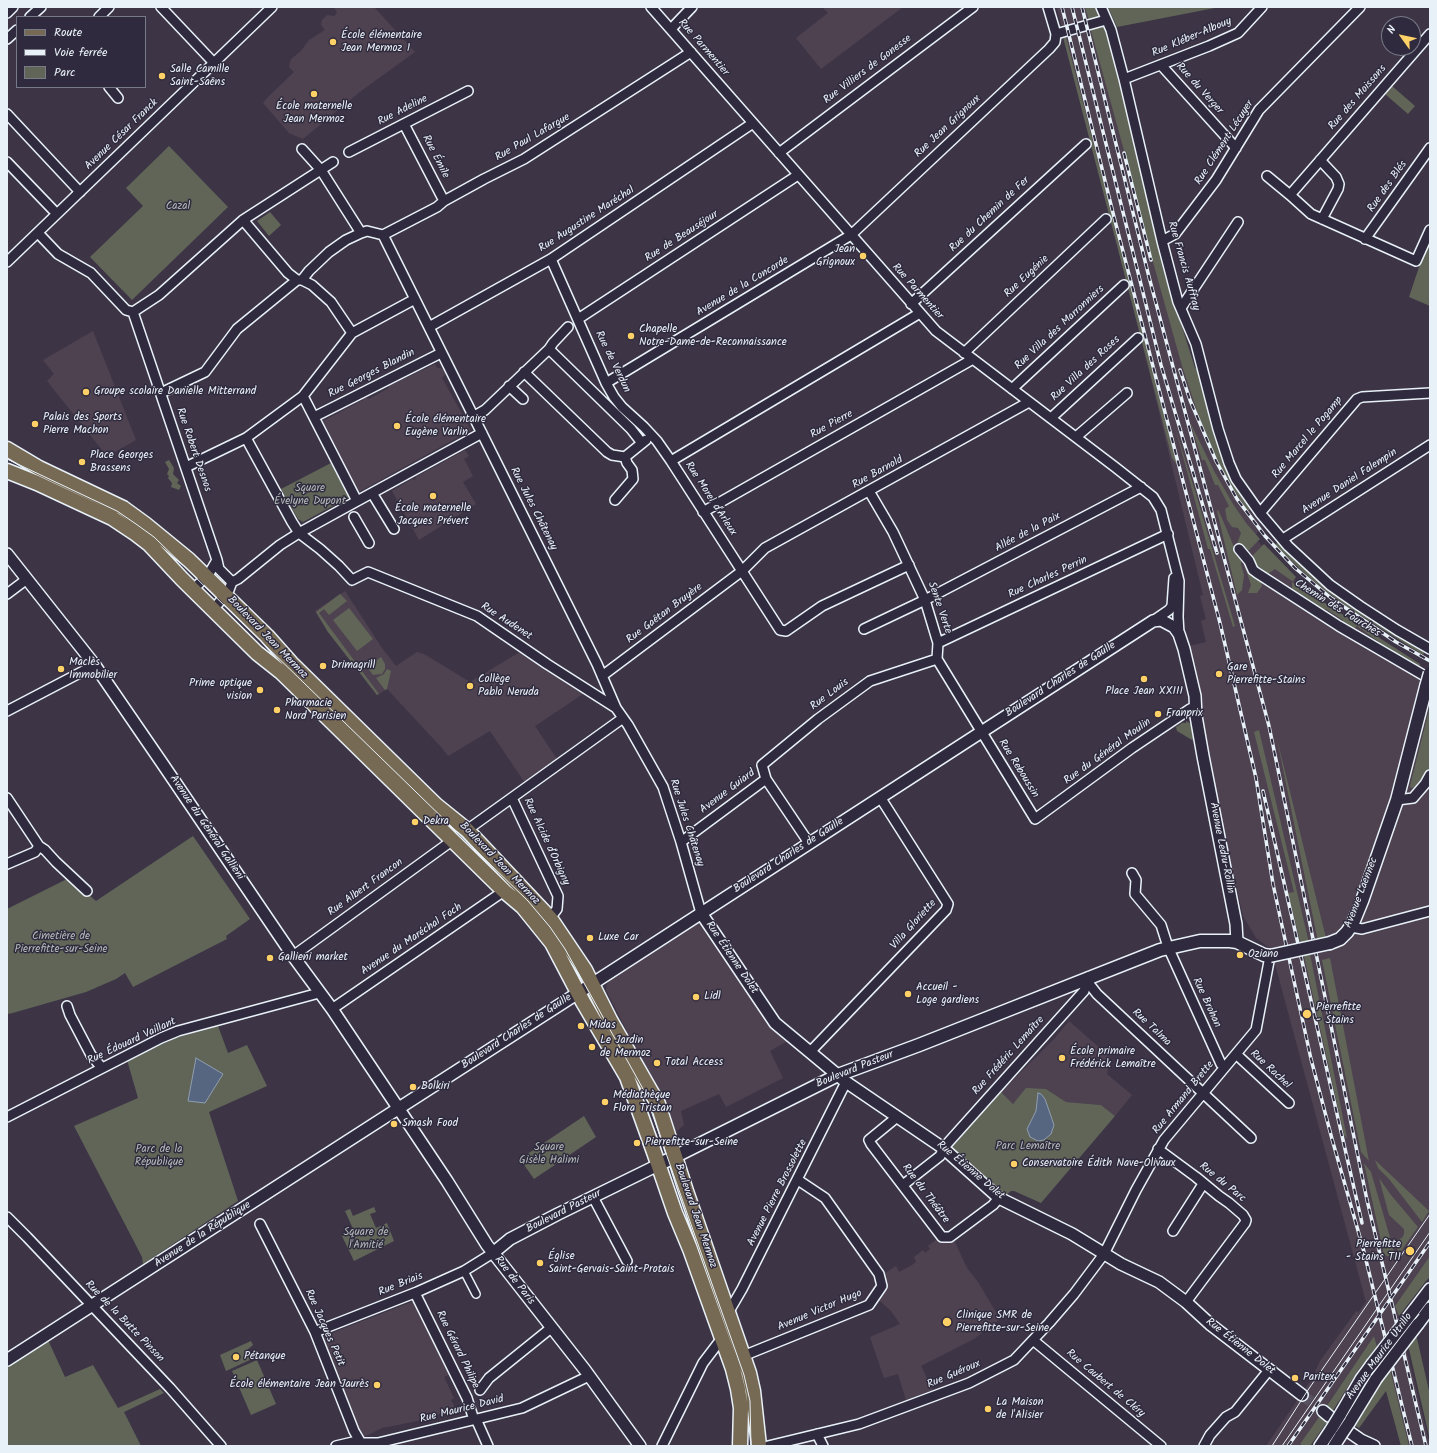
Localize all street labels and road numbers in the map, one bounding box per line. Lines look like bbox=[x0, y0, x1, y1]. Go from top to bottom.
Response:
street label: Rue Kléber-Albouy bbox=[1150, 15, 1234, 61]
street label: Rue Parmentier bbox=[675, 17, 731, 79]
street label: Rue Villiers de Gonesse bbox=[821, 33, 915, 107]
street label: Rue du Verger bbox=[1173, 61, 1225, 117]
street label: Rue des Moissons bbox=[1326, 63, 1390, 133]
street label: Rue Adeline bbox=[376, 93, 430, 129]
street label: Rue Jean Grignoux bbox=[912, 93, 984, 161]
street label: Avenue César Franck bbox=[83, 97, 161, 173]
street label: Rue Clément Lécuyer bbox=[1193, 98, 1257, 188]
street label: Rue Paul Lafargue bbox=[493, 111, 573, 165]
street label: Rue Émile bbox=[419, 133, 451, 181]
street label: Rue des Blés bbox=[1365, 159, 1411, 215]
street label: Rue du Chemin de Fer bbox=[947, 175, 1033, 255]
street label: Rue Augustine Maréchal bbox=[537, 184, 637, 256]
street label: Rue de Beauséjour bbox=[643, 208, 721, 266]
street label: Rue Francis Auffray bbox=[1164, 220, 1202, 312]
street label: Rue Eugénie bbox=[1002, 253, 1052, 301]
street label: Avenue de la Concorde bbox=[694, 254, 792, 320]
street label: Rue Parmentier bbox=[888, 261, 946, 323]
street label: Rue Villa des Marronniers bbox=[1012, 283, 1108, 373]
street label: Rue de Verdun bbox=[591, 329, 633, 395]
street label: Rue Villa des Roses bbox=[1049, 334, 1123, 404]
street label: Rue Georges Blandin bbox=[327, 346, 417, 402]
street label: Rue Marcel le Pogamp bbox=[1270, 394, 1346, 482]
street label: Rue Robert Desnos bbox=[172, 406, 214, 494]
street label: Rue Pierre bbox=[808, 408, 856, 442]
street label: Avenue Daniel Falempin bbox=[1300, 446, 1400, 518]
street label: Rue Barnold bbox=[850, 454, 906, 492]
street label: Rue Morel d'Arleux bbox=[681, 460, 739, 538]
street label: Rue Jules Châtenay bbox=[506, 465, 560, 553]
street label: Allée de la Paix bbox=[993, 510, 1063, 556]
street label: Rue Charles Perrin bbox=[1006, 554, 1090, 602]
street label: Chemin des Fourches bbox=[1292, 577, 1382, 641]
street label: Sente Verte bbox=[924, 580, 954, 636]
street label: Rue Gaëtan Bruyère bbox=[624, 581, 706, 647]
street label: Boulevard Jean Mermoz bbox=[224, 594, 310, 682]
street label: Rue Audenet bbox=[478, 601, 534, 643]
street label: Boulevard Charles de Gaulle bbox=[1003, 639, 1119, 721]
street label: Rue Louis bbox=[808, 676, 852, 714]
street label: Rue du Général Moulin bbox=[1062, 716, 1154, 788]
street label: Rue Reboussin bbox=[995, 737, 1041, 801]
street label: Avenue Guiard bbox=[698, 767, 758, 817]
street label: Avenue du Général Gallieni bbox=[166, 773, 246, 883]
street label: Rue Jules Châtenay bbox=[666, 778, 706, 868]
street label: Rue Alcide d'Orbigny bbox=[520, 796, 572, 888]
street label: Avenue Ledru-Rollin bbox=[1206, 801, 1236, 895]
street label: Boulevard Charles de Gaulle bbox=[731, 815, 847, 897]
street label: Boulevard Jean Mermoz bbox=[456, 820, 542, 908]
street label: Rue Albert Francon bbox=[326, 856, 406, 920]
street label: Avenue Laennec bbox=[1342, 856, 1382, 930]
street label: Villa Gloriette bbox=[888, 897, 940, 953]
street label: Avenue du Maréchal Foch bbox=[359, 901, 465, 979]
street label: Rue Étienne Dolet bbox=[702, 919, 760, 997]
street label: Rue Brohan bbox=[1189, 976, 1223, 1030]
street label: Boulevard Charles de Gaulle bbox=[459, 991, 575, 1073]
street label: Rue Talma bbox=[1129, 1007, 1173, 1049]
street label: Rue Frédéric Lemaître bbox=[970, 1014, 1048, 1098]
street label: Rue Édouard Vaillant bbox=[86, 1016, 178, 1068]
street label: Boulevard Pasteur bbox=[814, 1048, 896, 1092]
street label: Rue Rachel bbox=[1247, 1048, 1293, 1092]
street label: Rue Armand Brette bbox=[1151, 1059, 1217, 1137]
street label: Avenue Pierre Brossolette bbox=[745, 1137, 811, 1249]
street label: Rue Étienne Dolet bbox=[933, 1139, 1007, 1203]
street label: Rue du Parc bbox=[1196, 1160, 1248, 1206]
street label: Boulevard Jean Mermoz bbox=[671, 1162, 719, 1270]
street label: Rue du Théâtre bbox=[898, 1162, 952, 1226]
street label: Boulevard Pasteur bbox=[524, 1187, 604, 1237]
street label: Avenue de la République bbox=[152, 1199, 254, 1271]
street label: Rue de Paris bbox=[491, 1254, 537, 1308]
street label: Rue Briais bbox=[377, 1270, 425, 1300]
street label: Rue de la Butte Pinson bbox=[82, 1278, 166, 1366]
street label: Rue Jacques Petit bbox=[301, 1287, 347, 1369]
street label: Avenue Victor Hugo bbox=[776, 1287, 864, 1335]
street label: Rue Gérard Philipe bbox=[432, 1309, 482, 1391]
street label: Avenue Maurice Utrillo bbox=[1344, 1311, 1416, 1403]
street label: Rue Étienne Dolet bbox=[1203, 1316, 1277, 1378]
street label: Rue Caubert de Cléry bbox=[1063, 1347, 1147, 1421]
street label: Rue Guéroux bbox=[925, 1358, 983, 1392]
street label: Rue Maurice David bbox=[419, 1393, 505, 1427]

